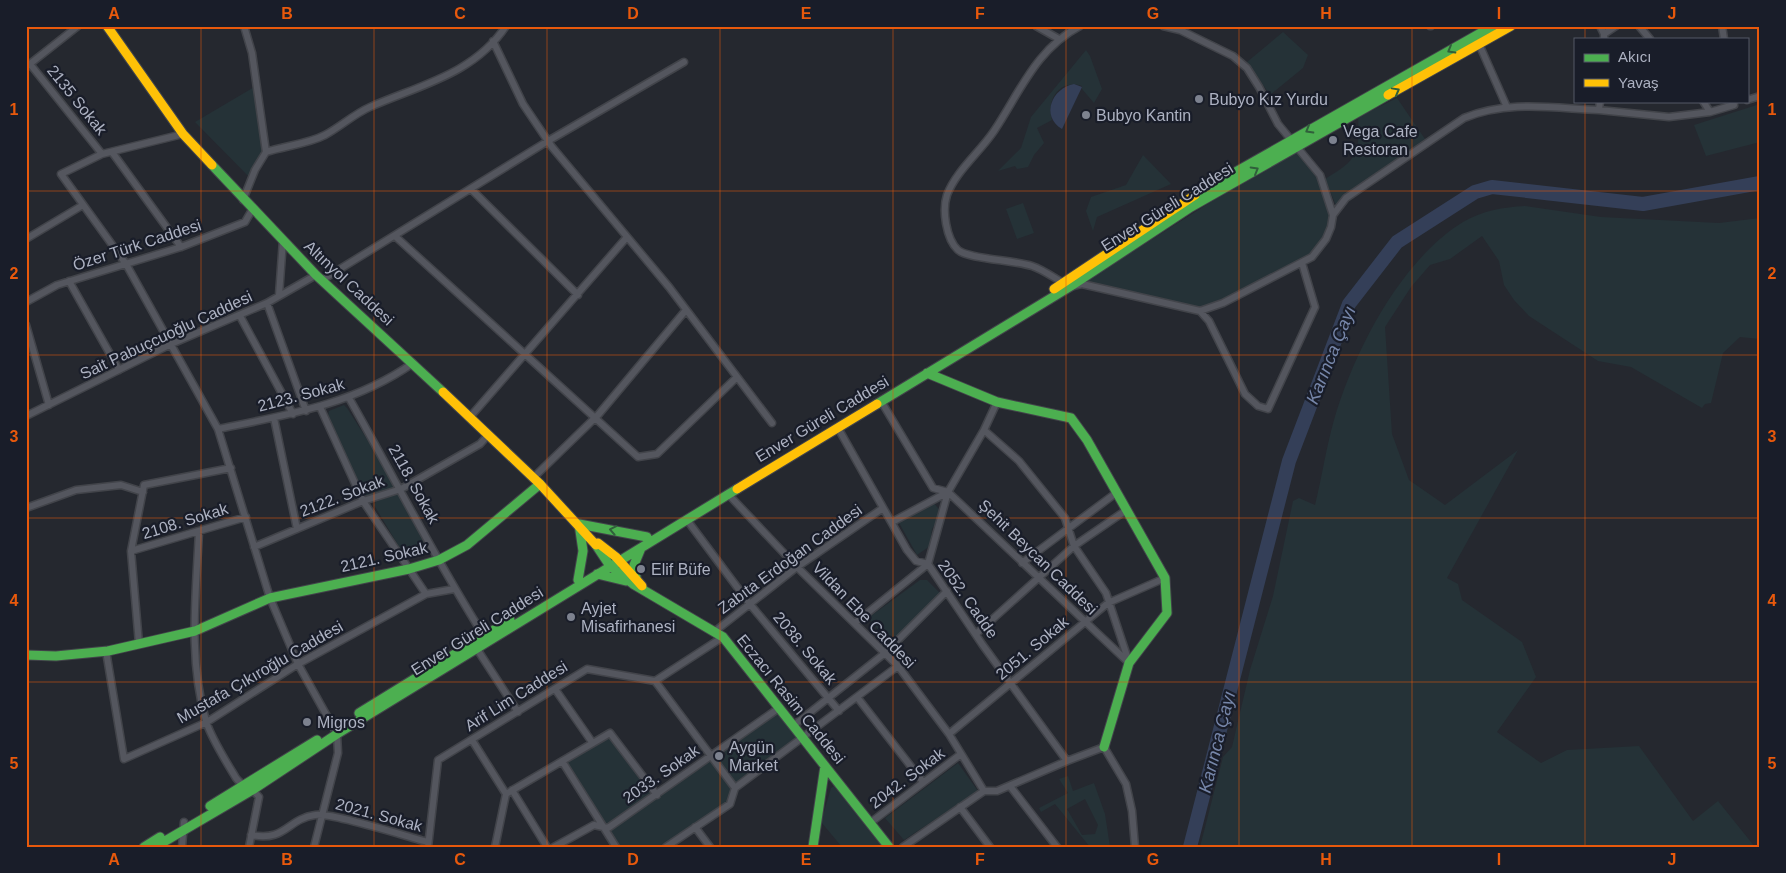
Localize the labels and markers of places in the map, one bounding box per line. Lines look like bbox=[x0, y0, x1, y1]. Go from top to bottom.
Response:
place label: Bubyo Kız Yurdu bbox=[1209, 91, 1328, 108]
marker: Bubyo Kız Yurdu bbox=[1193, 93, 1205, 105]
place label: Bubyo Kantin bbox=[1096, 107, 1191, 124]
marker: Bubyo Kantin bbox=[1080, 109, 1092, 121]
place label: Vega Cafe Restoran bbox=[1343, 123, 1418, 158]
marker: Vega Cafe Restoran bbox=[1327, 134, 1339, 146]
place label: Elif Büfe bbox=[651, 561, 711, 578]
marker: Elif Büfe bbox=[635, 563, 647, 575]
place label: Ayjet Misafirhanesi bbox=[581, 600, 675, 635]
marker: Ayjet Misafirhanesi bbox=[565, 611, 577, 623]
place label: Migros bbox=[317, 714, 365, 731]
marker: Migros bbox=[301, 716, 313, 728]
place label: Aygün Market bbox=[729, 739, 778, 774]
marker: Aygün Market bbox=[713, 750, 725, 762]

